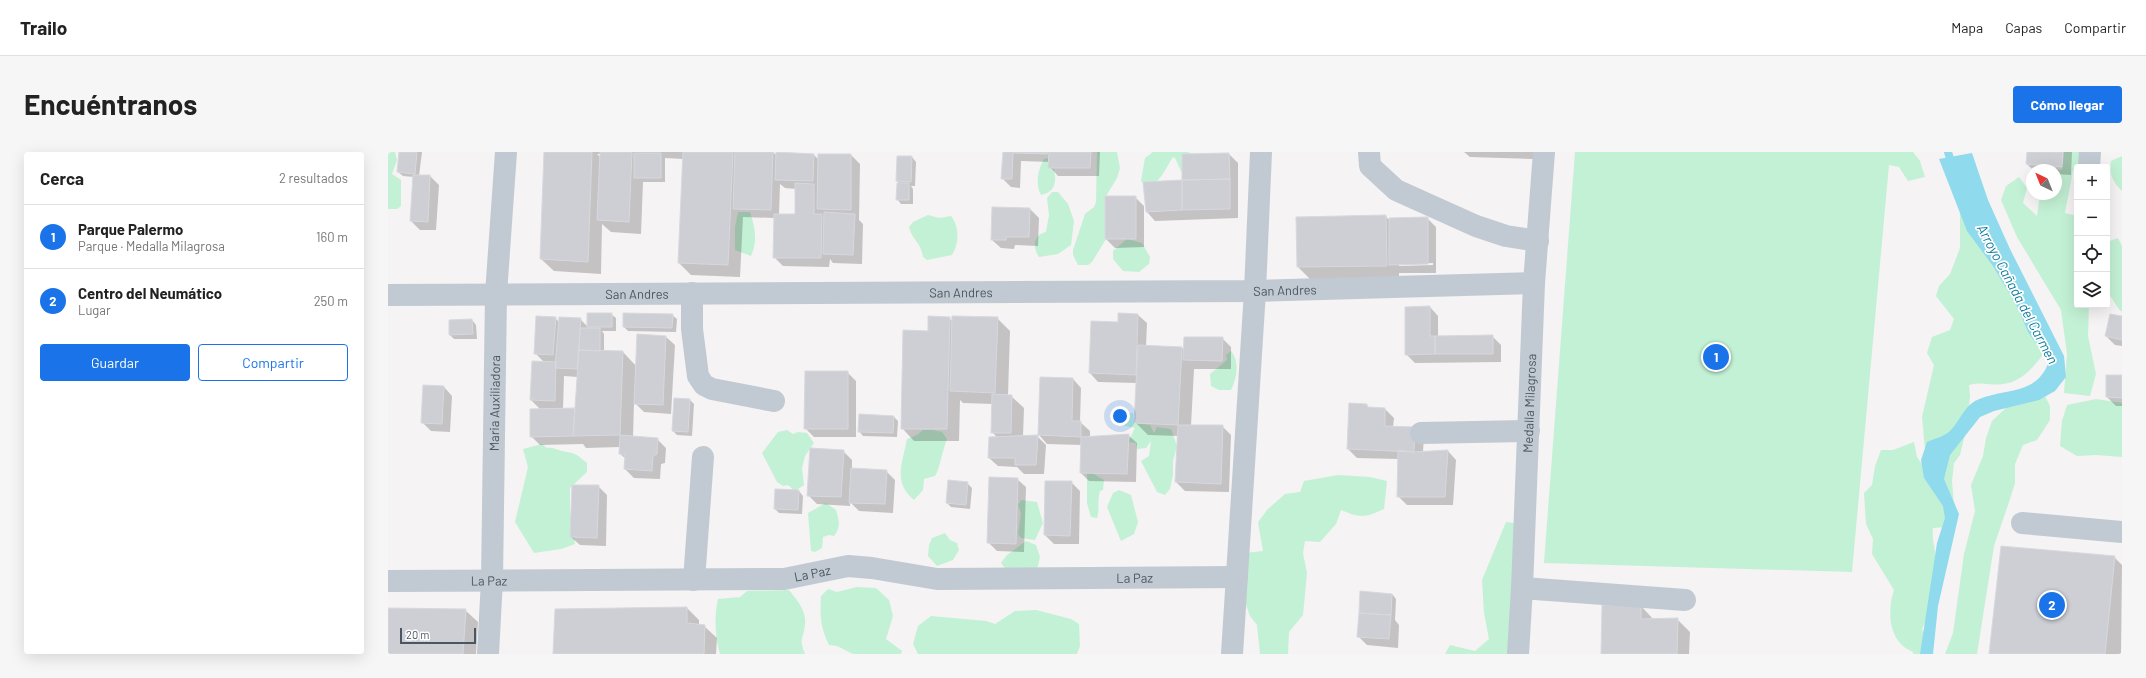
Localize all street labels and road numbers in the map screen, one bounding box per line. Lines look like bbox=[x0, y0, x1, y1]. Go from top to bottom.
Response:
street label: San Andres bbox=[1253, 281, 1317, 299]
street label: San Andres bbox=[929, 284, 993, 301]
street label: San Andres bbox=[605, 286, 669, 302]
street label: Medalla Milagrosa bbox=[1519, 353, 1539, 453]
street label: Maria Auxiliadora bbox=[486, 355, 503, 451]
street label: La Paz bbox=[793, 562, 832, 585]
street label: La Paz bbox=[1116, 570, 1153, 586]
street label: La Paz bbox=[471, 572, 508, 589]

